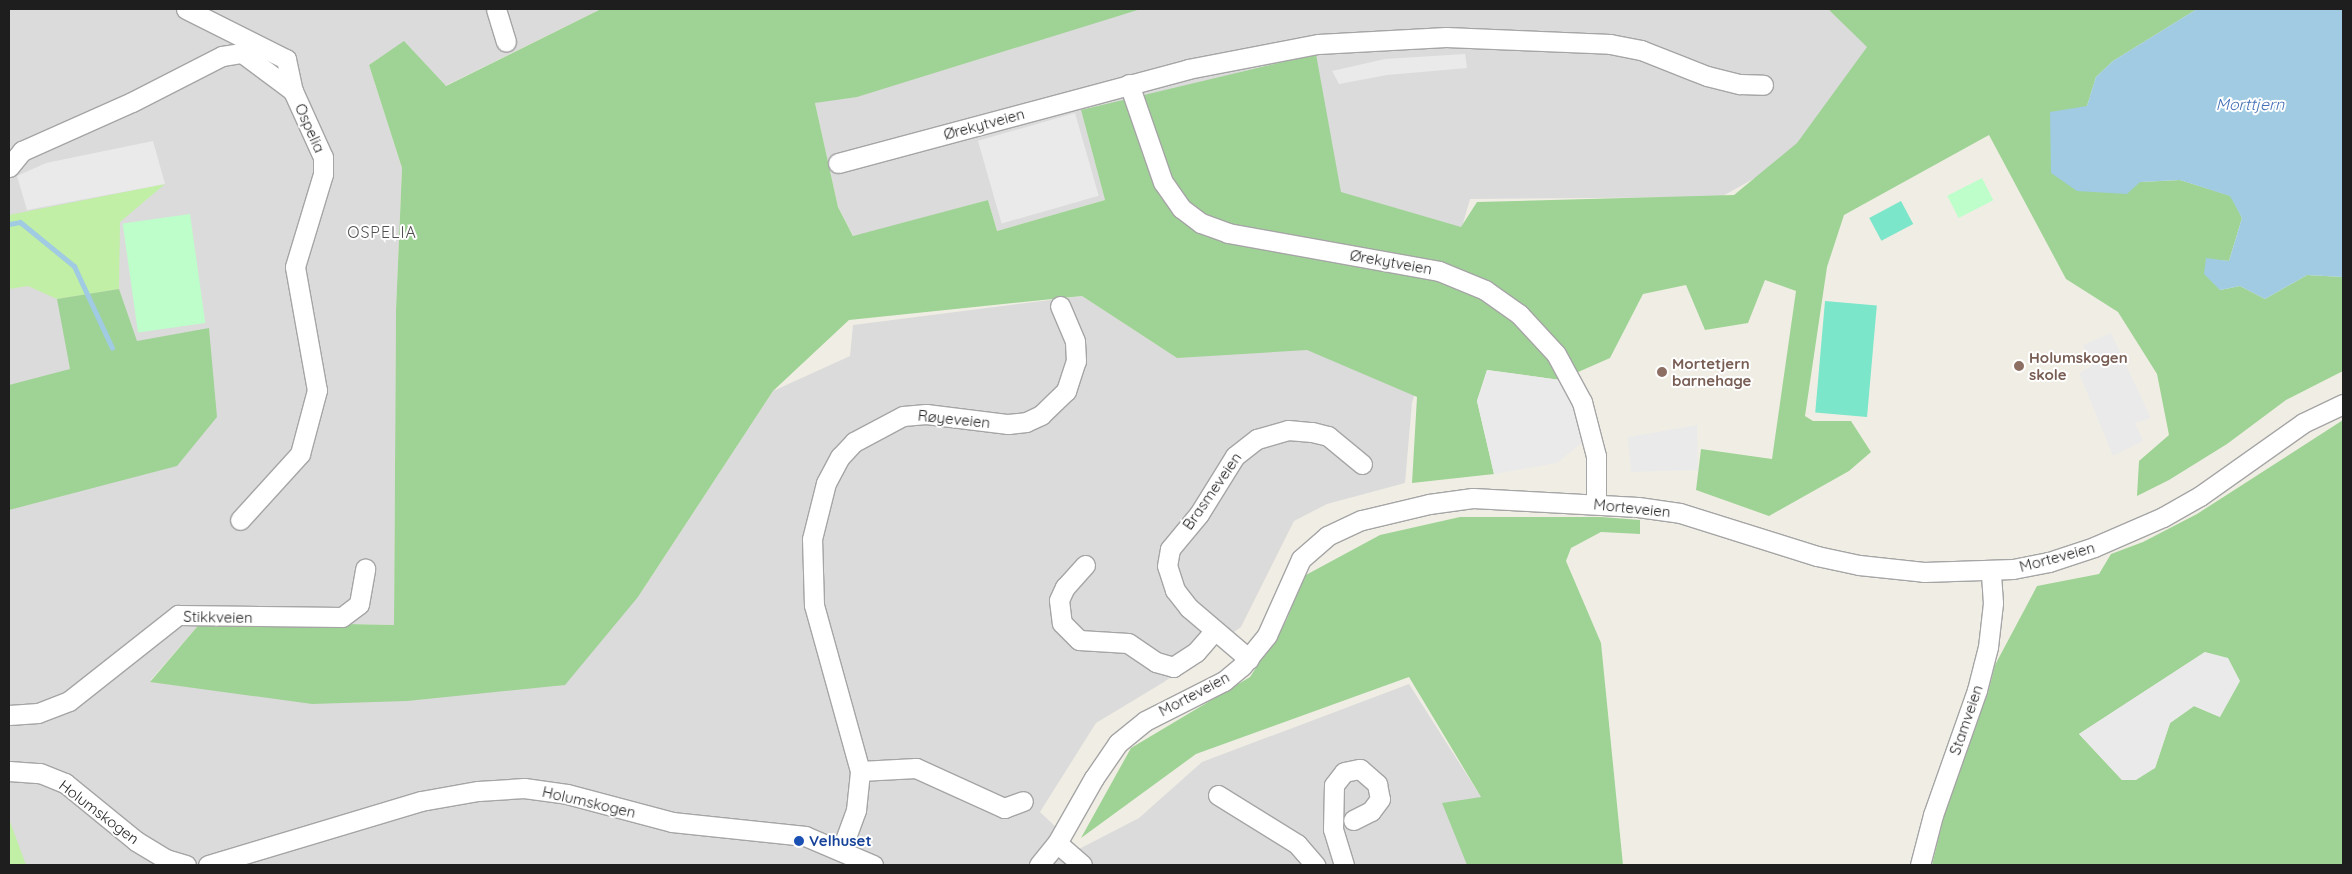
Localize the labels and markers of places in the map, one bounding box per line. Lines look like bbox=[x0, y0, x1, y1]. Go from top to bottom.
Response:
place label: Holumskogen skole bbox=[2029, 348, 2128, 383]
place label: Mortetjern barnehage bbox=[1672, 354, 1751, 389]
marker: Holumskogen skole bbox=[2013, 360, 2025, 372]
marker: Mortetjern barnehage bbox=[1656, 366, 1668, 378]
place label: Velhuset bbox=[809, 832, 872, 850]
marker: Velhuset bbox=[793, 835, 805, 847]

